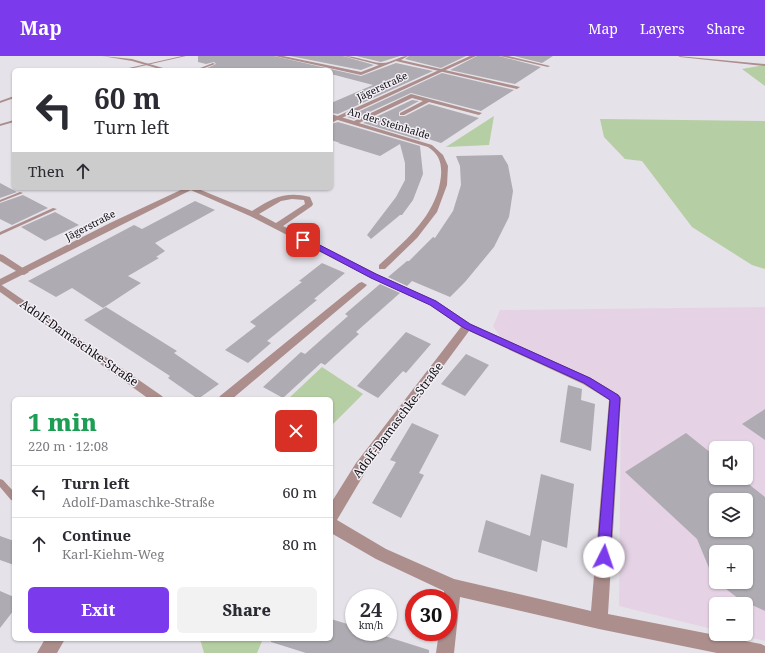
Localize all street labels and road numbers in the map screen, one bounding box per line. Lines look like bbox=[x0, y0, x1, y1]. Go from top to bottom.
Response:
street label: Jägerstraße bbox=[353, 68, 410, 104]
street label: An der Steinhalde bbox=[346, 104, 432, 142]
street label: Jägerstraße bbox=[62, 206, 118, 244]
street label: Adolf-Damaschke-Straße bbox=[17, 295, 142, 390]
street label: Adolf-Damaschke-Straße bbox=[348, 358, 447, 481]

